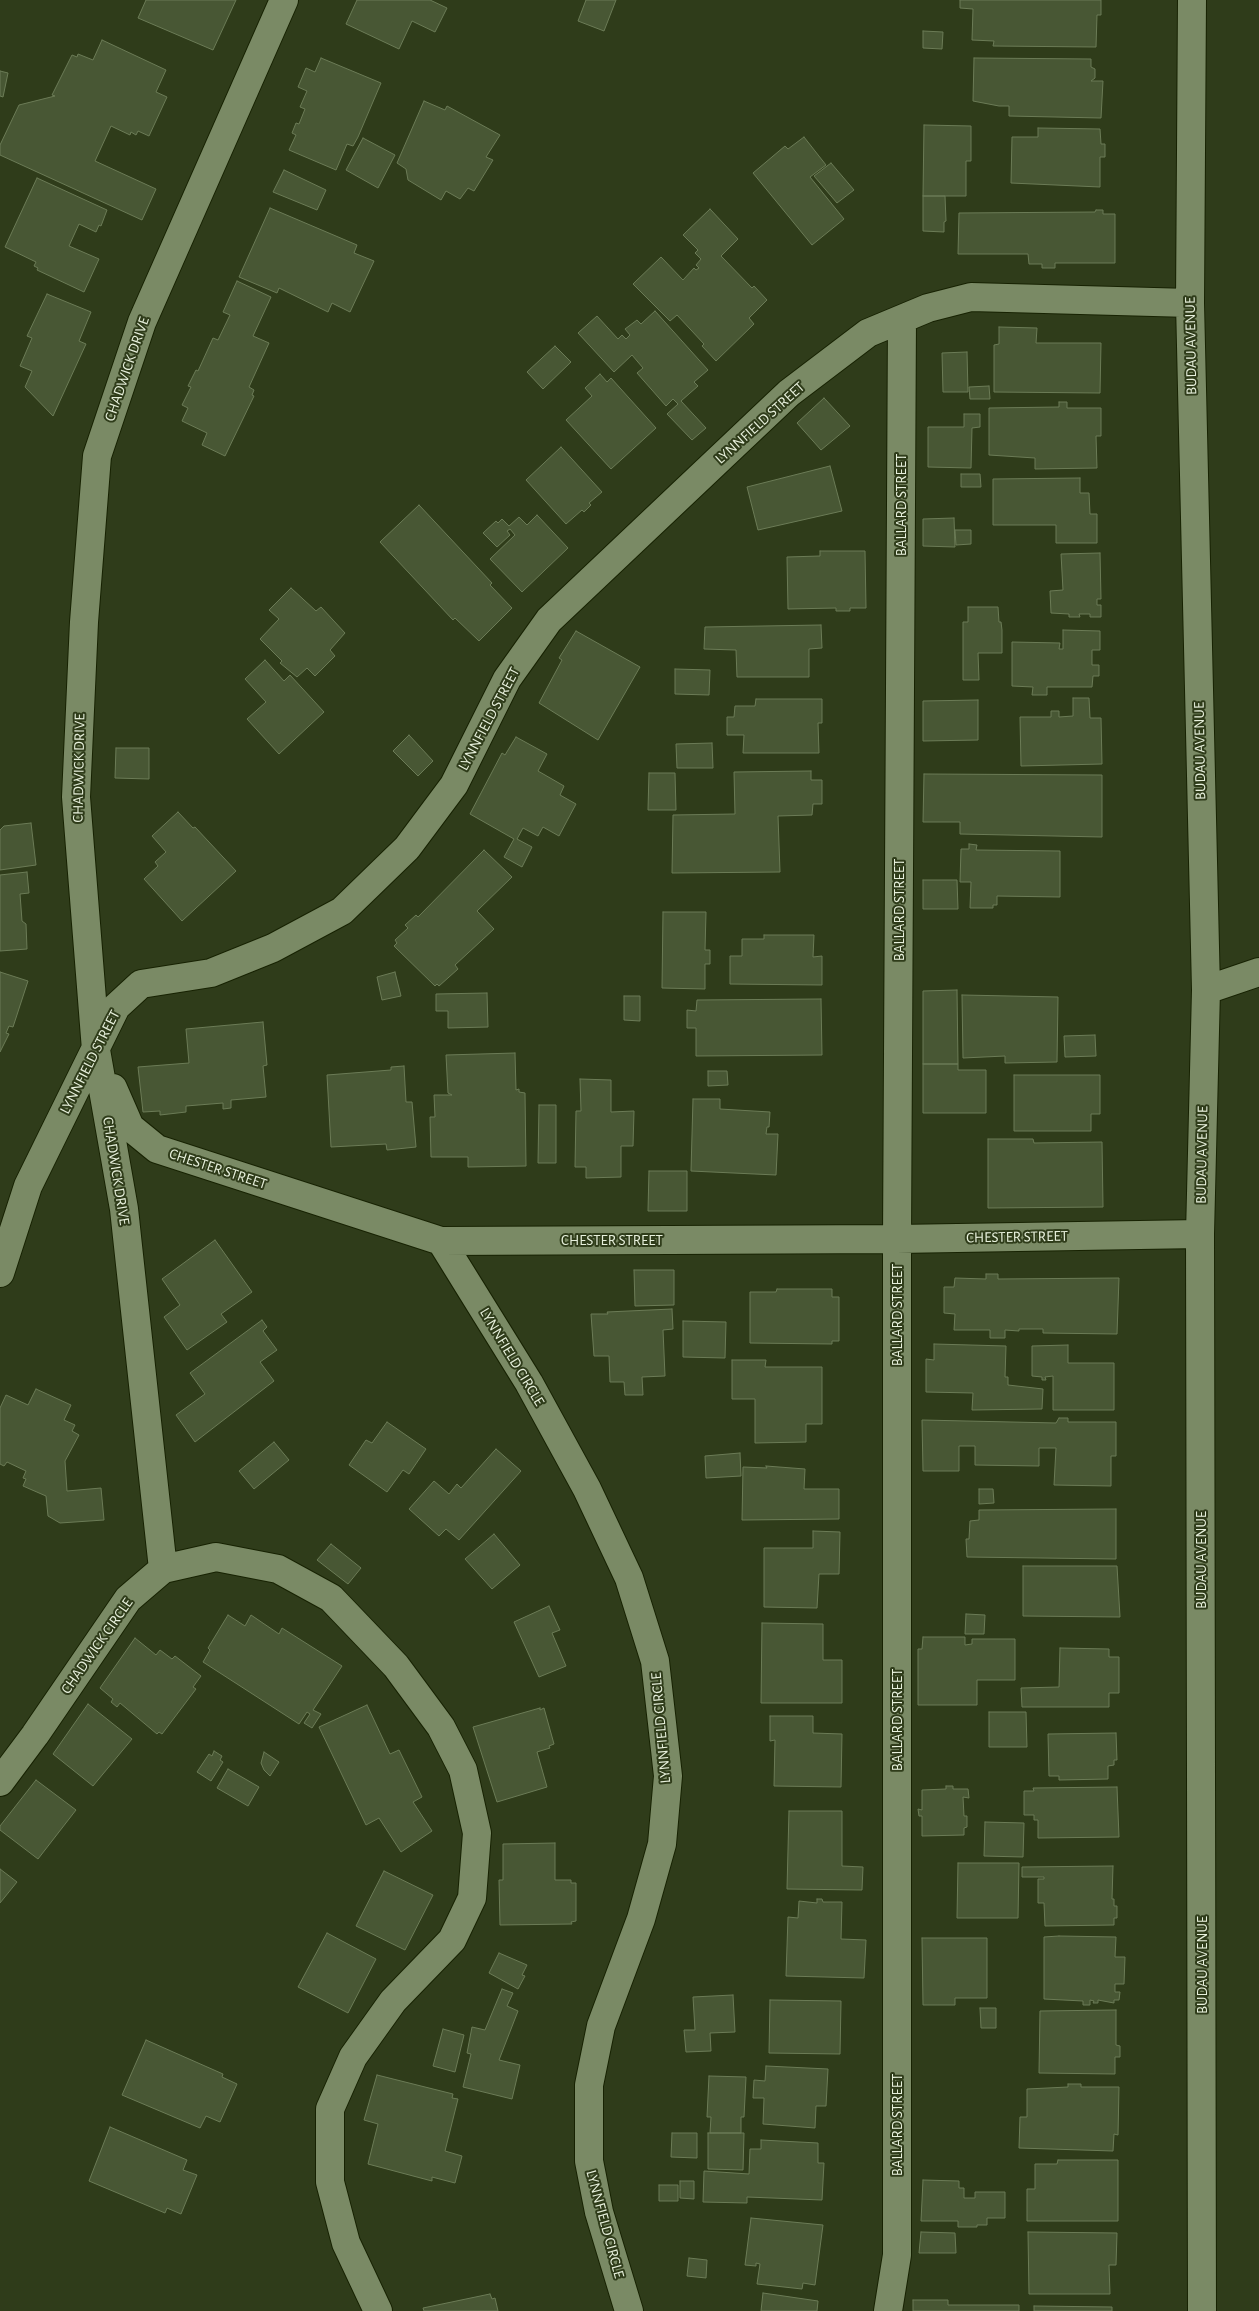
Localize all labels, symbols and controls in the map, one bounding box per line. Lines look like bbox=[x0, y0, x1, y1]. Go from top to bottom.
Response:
street label: BUDAU AVENUE bbox=[1181, 297, 1201, 395]
street label: CHADWICK DRIVE bbox=[101, 314, 153, 424]
street label: LYNNFIELD STREET bbox=[711, 378, 809, 468]
street label: BALLARD STREET bbox=[892, 454, 910, 556]
street label: LYNNFIELD STREET bbox=[454, 664, 524, 774]
street label: BUDAU AVENUE bbox=[1190, 702, 1210, 800]
street label: CHADWICK DRIVE bbox=[69, 713, 89, 823]
street label: BALLARD STREET bbox=[890, 859, 908, 961]
street label: LYNNFIELD STREET bbox=[56, 1007, 124, 1117]
street label: BUDAU AVENUE bbox=[1192, 1106, 1212, 1204]
street label: CHADWICK DRIVE bbox=[99, 1116, 133, 1226]
street label: CHESTER STREET bbox=[167, 1145, 269, 1193]
street label: CHESTER STREET bbox=[966, 1227, 1068, 1247]
street label: CHESTER STREET bbox=[561, 1231, 663, 1249]
street label: BALLARD STREET bbox=[888, 1264, 906, 1366]
street label: LYNNFIELD CIRCLE bbox=[476, 1305, 548, 1409]
street label: BUDAU AVENUE bbox=[1192, 1511, 1210, 1609]
street label: CHADWICK CIRCLE bbox=[57, 1595, 137, 1697]
street label: BALLARD STREET bbox=[888, 1669, 906, 1771]
street label: LYNNFIELD CIRCLE bbox=[647, 1672, 675, 1784]
street label: BUDAU AVENUE bbox=[1193, 1916, 1211, 2014]
street label: BALLARD STREET bbox=[888, 2074, 906, 2176]
street label: LYNNFIELD CIRCLE bbox=[582, 2168, 628, 2280]

